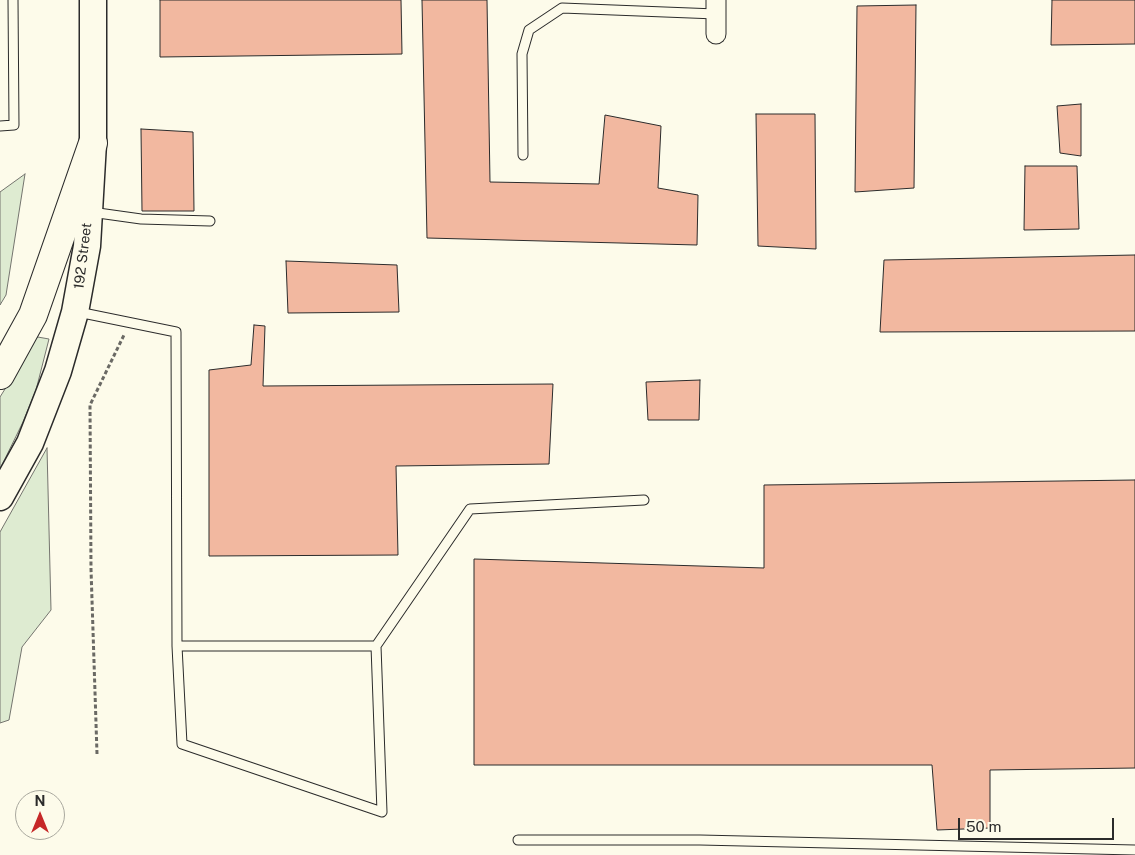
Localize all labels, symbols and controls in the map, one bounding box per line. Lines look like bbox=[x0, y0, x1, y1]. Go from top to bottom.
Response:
street label: 192 Street bbox=[71, 222, 95, 290]
north arrow bbox=[15, 790, 65, 840]
text: N bbox=[35, 793, 45, 809]
scale bar bbox=[960, 808, 1116, 840]
text: 50 m bbox=[966, 818, 1001, 835]

